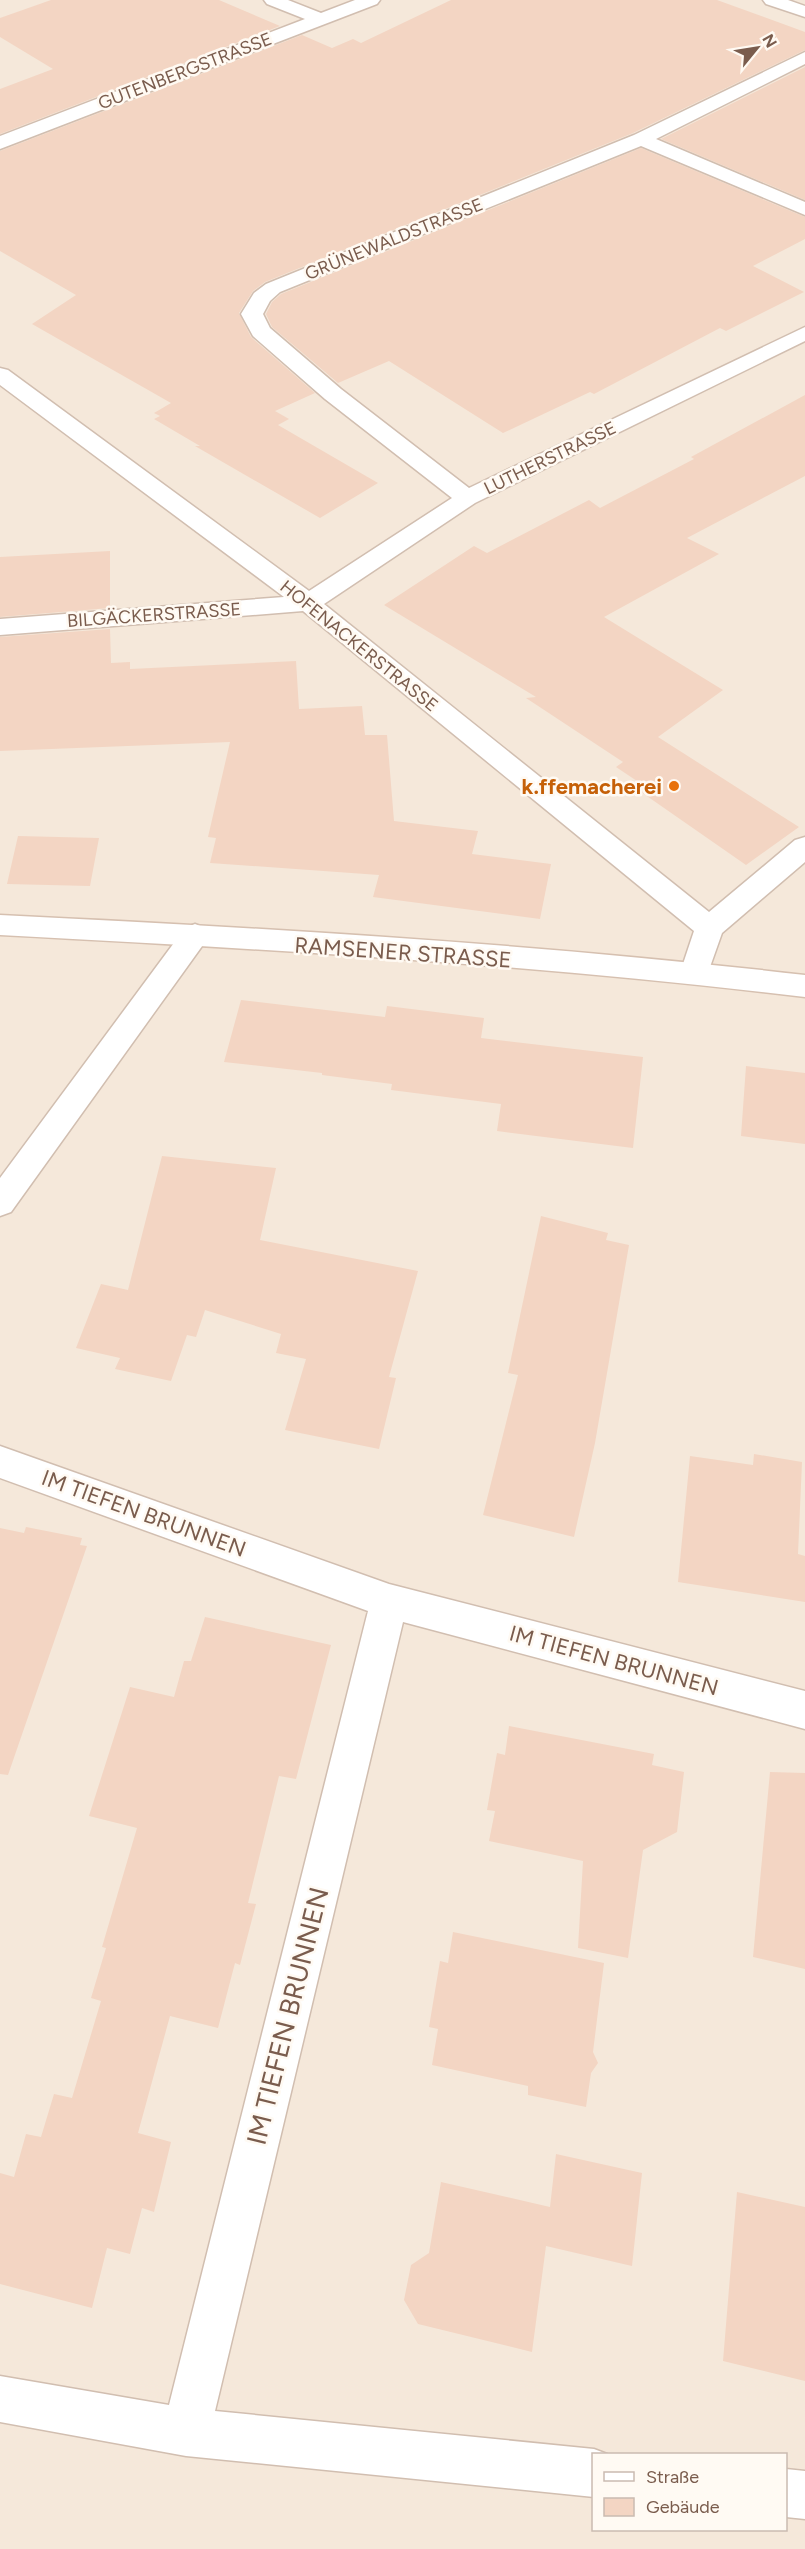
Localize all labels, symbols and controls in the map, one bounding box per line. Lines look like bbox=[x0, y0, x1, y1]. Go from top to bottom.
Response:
north arrow bbox=[727, 18, 787, 78]
street label: GUTENBERGSTRASSE bbox=[95, 28, 275, 114]
text: N bbox=[758, 31, 781, 51]
street label: GRÜNEWALDSTRASSE bbox=[302, 193, 486, 285]
street label: LUTHERSTRASSE bbox=[480, 416, 620, 500]
street label: HOFENACKERSTRASSE bbox=[276, 576, 442, 716]
street label: BILGÄCKERSTRASSE bbox=[66, 598, 242, 632]
place label: k.ffemacherei bbox=[522, 773, 662, 800]
marker: k.ffemacherei bbox=[667, 779, 681, 793]
street label: RAMSENER STRASSE bbox=[294, 931, 512, 974]
street label: IM TIEFEN BRUNNEN bbox=[38, 1464, 250, 1563]
street label: IM TIEFEN BRUNNEN bbox=[506, 1620, 721, 1701]
street label: IM TIEFEN BRUNNEN bbox=[240, 1884, 336, 2148]
legend bbox=[592, 2453, 787, 2531]
text: Straße bbox=[646, 2466, 699, 2488]
text: Gebäude bbox=[646, 2496, 720, 2518]

